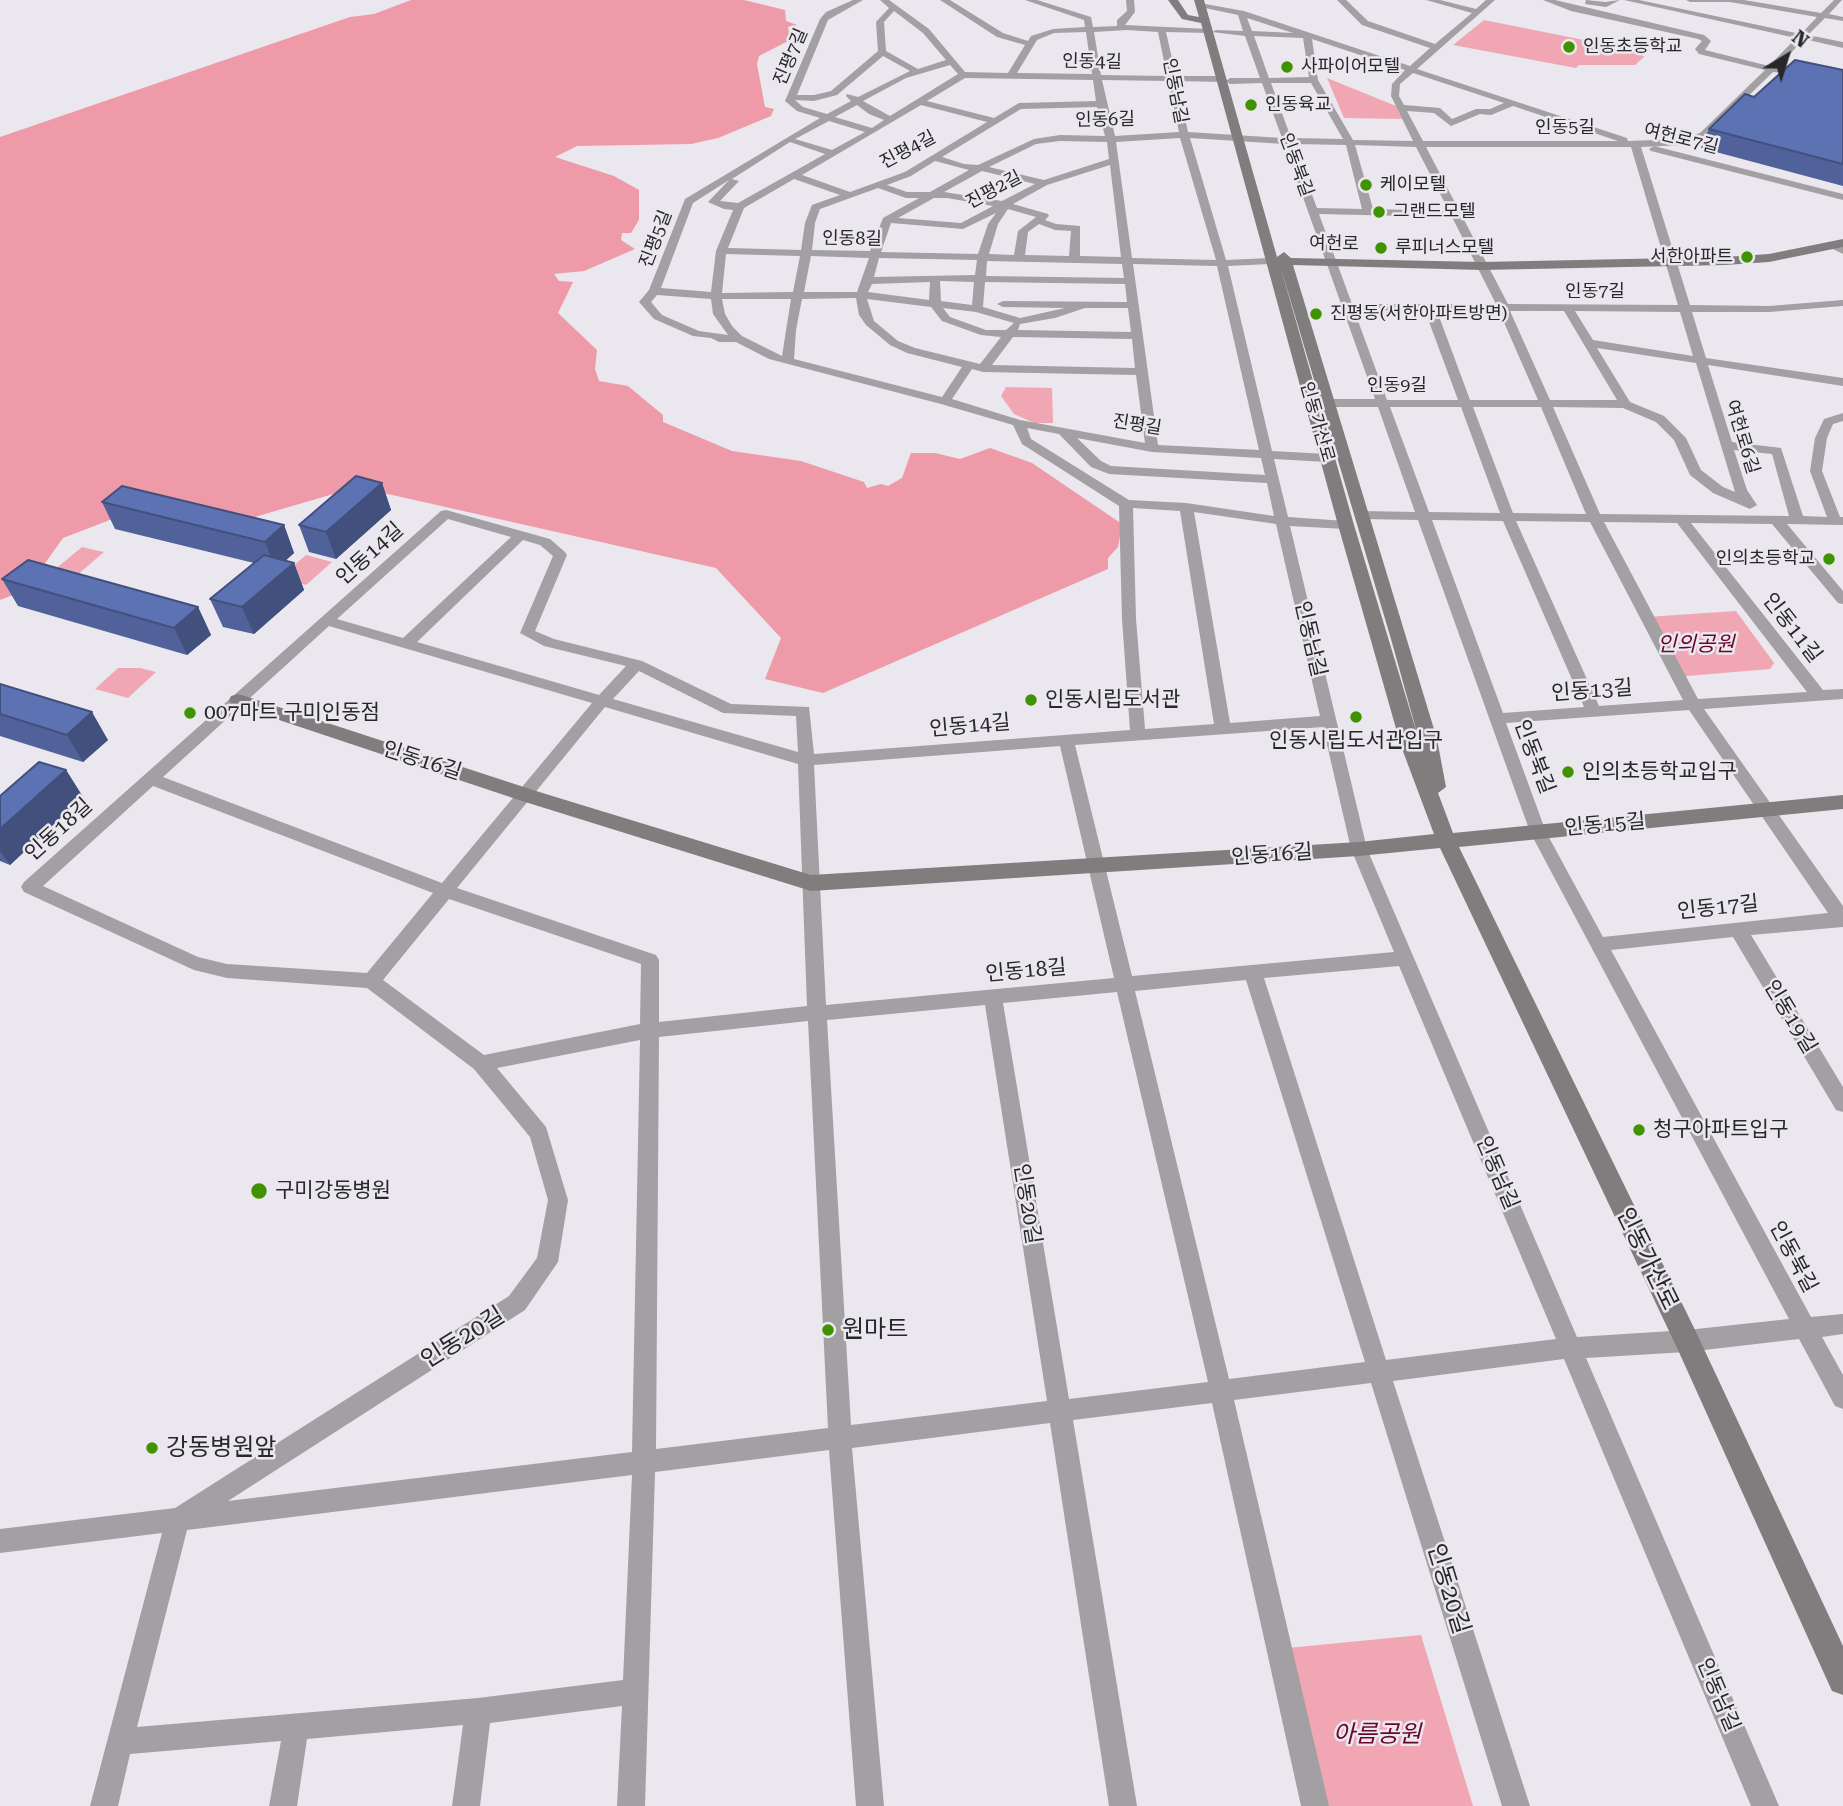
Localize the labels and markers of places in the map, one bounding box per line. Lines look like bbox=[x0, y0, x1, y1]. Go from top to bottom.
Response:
place label: 인동초등학교 bbox=[1583, 36, 1682, 58]
marker: 인동초등학교 bbox=[1561, 39, 1577, 55]
place label: 사파이어모텔 bbox=[1301, 56, 1400, 78]
marker: 사파이어모텔 bbox=[1279, 59, 1295, 75]
place label: 인동육교 bbox=[1265, 94, 1331, 116]
marker: 인동육교 bbox=[1243, 97, 1259, 113]
place label: 케이모텔 bbox=[1380, 174, 1446, 196]
marker: 케이모텔 bbox=[1358, 177, 1374, 193]
place label: 그랜드모텔 bbox=[1393, 201, 1476, 223]
marker: 그랜드모텔 bbox=[1371, 204, 1387, 220]
place label: 루피너스모텔 bbox=[1395, 237, 1494, 259]
marker: 루피너스모텔 bbox=[1373, 240, 1389, 256]
place label: 서한아파트 bbox=[1650, 246, 1733, 268]
marker: 서한아파트 bbox=[1739, 249, 1755, 265]
place label: 진평동(서한아파트방면) bbox=[1330, 303, 1507, 325]
marker: 진평동(서한아파트방면) bbox=[1308, 306, 1324, 322]
place label: 인의초등학교 bbox=[1716, 548, 1815, 570]
marker: 인의초등학교 bbox=[1821, 551, 1837, 567]
place label: 인동시립도서관 bbox=[1045, 687, 1180, 713]
marker: 인동시립도서관 bbox=[1023, 692, 1039, 708]
place label: 007마트 구미인동점 bbox=[204, 700, 380, 726]
marker: 007마트 구미인동점 bbox=[182, 705, 198, 721]
marker: 인동시립도서관입구 bbox=[1348, 709, 1364, 725]
place label: 인동시립도서관입구 bbox=[1269, 728, 1443, 754]
place label: 인의초등학교입구 bbox=[1582, 759, 1737, 785]
marker: 인의초등학교입구 bbox=[1560, 764, 1576, 780]
place label: 청구아파트입구 bbox=[1653, 1117, 1788, 1143]
marker: 청구아파트입구 bbox=[1631, 1122, 1647, 1138]
place label: 구미강동병원 bbox=[275, 1178, 391, 1204]
marker: 구미강동병원 bbox=[249, 1181, 269, 1201]
place label: 원마트 bbox=[842, 1316, 908, 1344]
marker: 원마트 bbox=[820, 1322, 836, 1338]
place label: 강동병원앞 bbox=[166, 1434, 276, 1462]
marker: 강동병원앞 bbox=[144, 1440, 160, 1456]

